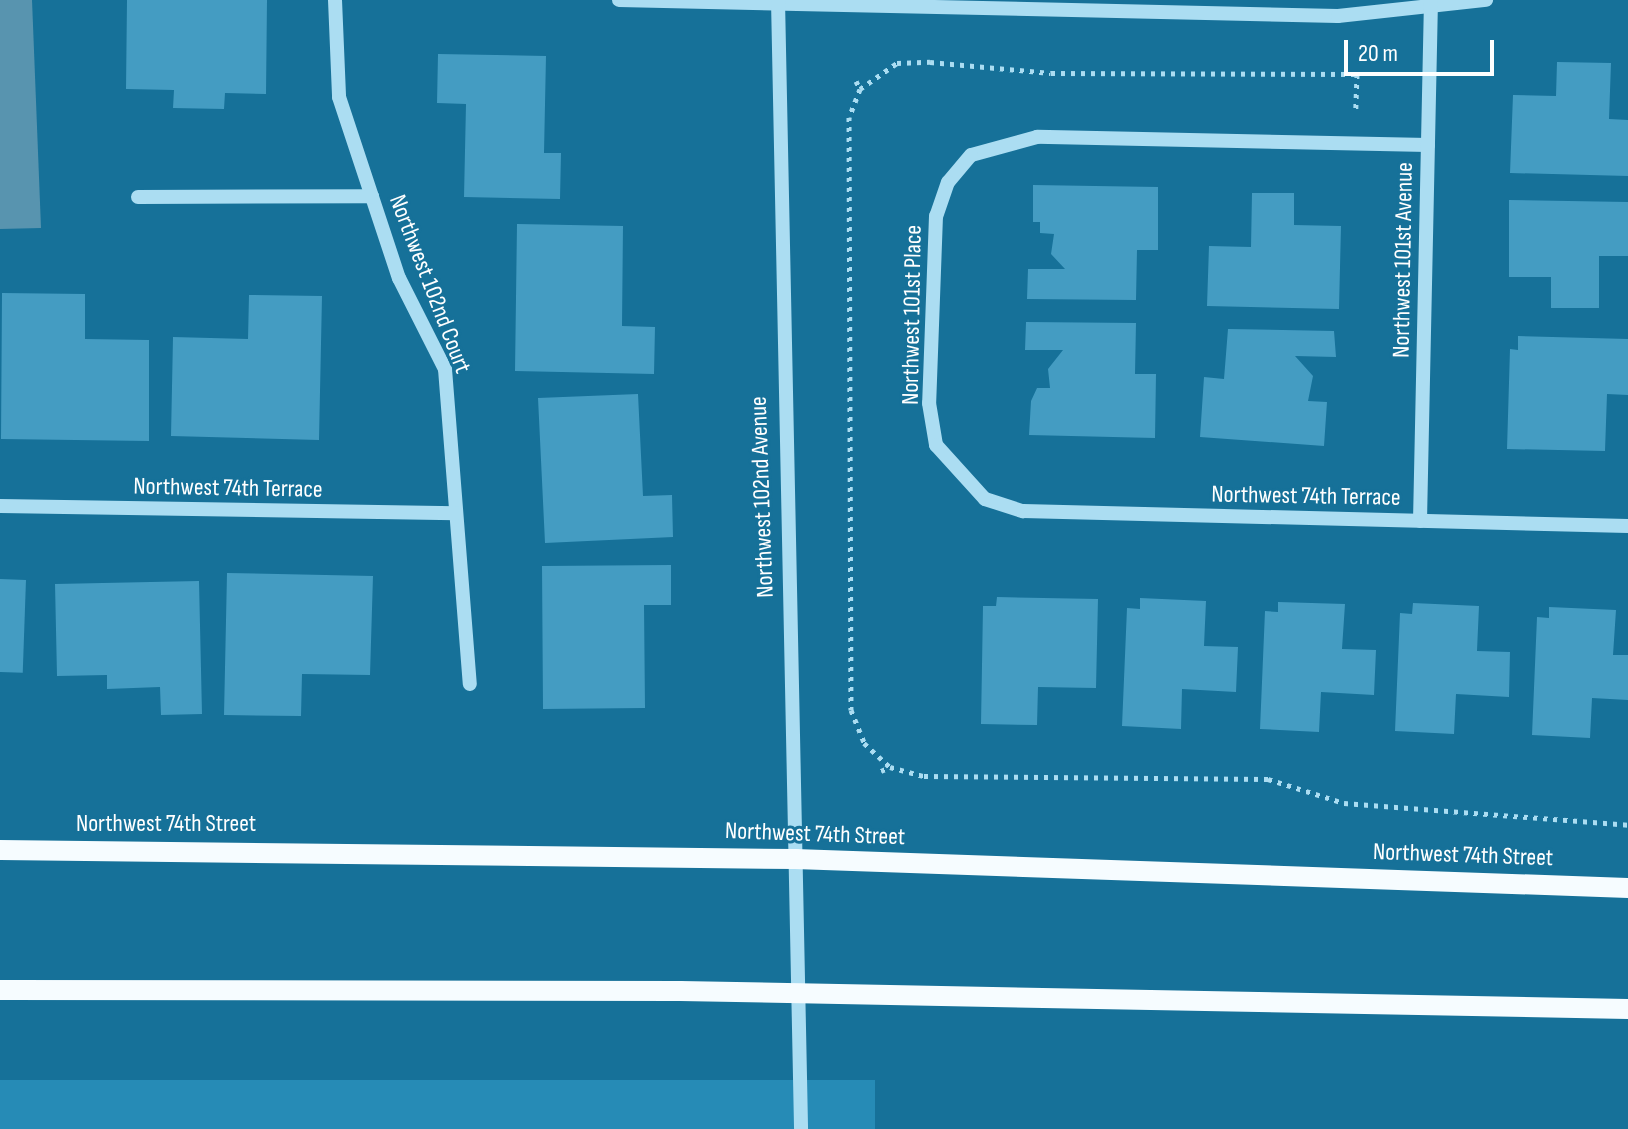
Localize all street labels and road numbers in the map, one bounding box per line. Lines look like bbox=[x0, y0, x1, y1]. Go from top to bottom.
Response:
street label: Northwest 101st Avenue bbox=[1387, 162, 1419, 358]
street label: Northwest 102nd Court bbox=[383, 191, 477, 377]
street label: Northwest 101st Place bbox=[896, 225, 928, 405]
street label: Northwest 102nd Avenue bbox=[744, 396, 780, 598]
street label: Northwest 74th Terrace bbox=[133, 472, 323, 504]
street label: Northwest 74th Terrace bbox=[1211, 480, 1401, 512]
street label: Northwest 74th Street bbox=[76, 810, 256, 838]
street label: Northwest 74th Street bbox=[724, 816, 906, 852]
street label: Northwest 74th Street bbox=[1372, 837, 1554, 873]

